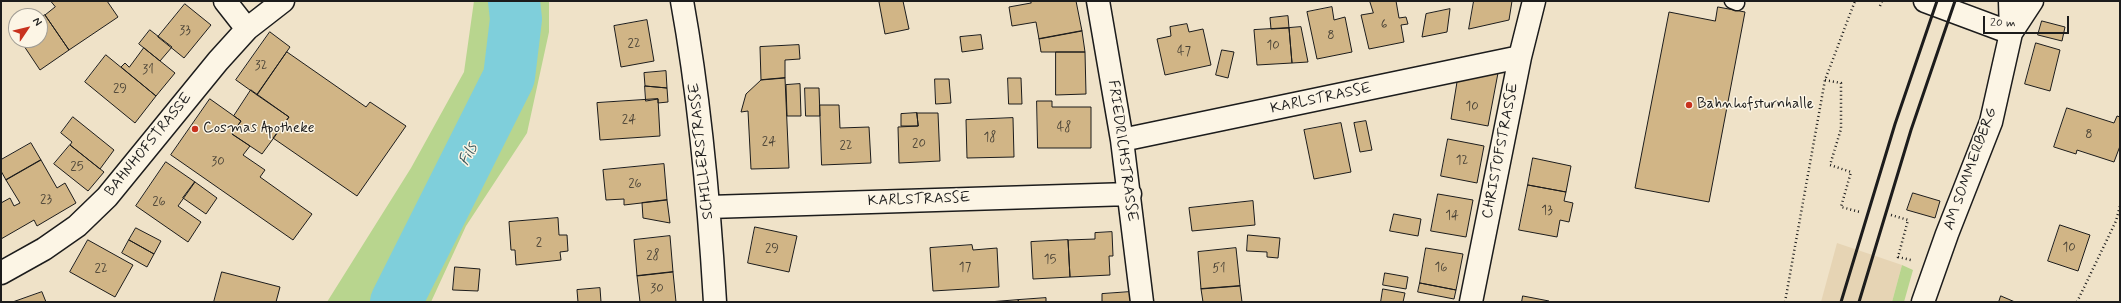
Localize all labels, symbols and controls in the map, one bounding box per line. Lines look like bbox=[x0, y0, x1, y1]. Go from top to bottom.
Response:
north arrow bbox=[8, 8, 48, 48]
scale bar bbox=[1985, 8, 2071, 34]
text: N bbox=[29, 15, 45, 29]
text: 20 m bbox=[1990, 15, 2016, 31]
house number: 6 bbox=[1381, 17, 1387, 33]
house number: 33 bbox=[179, 23, 191, 39]
house number: 8 bbox=[1327, 28, 1335, 44]
house number: 22 bbox=[627, 36, 641, 52]
house number: 10 bbox=[1266, 38, 1280, 54]
house number: 47 bbox=[1177, 44, 1191, 60]
house number: 32 bbox=[255, 58, 267, 74]
house number: 31 bbox=[142, 62, 154, 78]
street label: FRIEDRICHSTRASSE bbox=[1103, 79, 1141, 223]
street label: KARLSTRASSE bbox=[1269, 80, 1373, 118]
house number: 29 bbox=[113, 81, 127, 97]
street label: SCHILLERSTRASSE bbox=[686, 82, 718, 220]
street label: CHRISTOFSTRASSE bbox=[1479, 82, 1523, 220]
street label: BAHNHOFSTRASSE bbox=[102, 90, 196, 200]
place label: Bahnhofsturnhalle bbox=[1697, 96, 1814, 114]
house number: 10 bbox=[1465, 99, 1479, 115]
marker: Bahnhofsturnhalle bbox=[1684, 100, 1694, 110]
street label: AM SOMMERBERG bbox=[1940, 105, 2002, 233]
house number: 24 bbox=[622, 112, 636, 128]
place label: Cosmas Apotheke bbox=[203, 120, 314, 138]
house number: 48 bbox=[1057, 120, 1071, 136]
marker: Cosmas Apotheke bbox=[190, 124, 200, 134]
house number: 8 bbox=[2085, 127, 2093, 143]
house number: 18 bbox=[984, 130, 996, 146]
house number: 24 bbox=[762, 134, 776, 150]
house number: 20 bbox=[912, 136, 926, 152]
house number: 22 bbox=[839, 138, 853, 154]
water label: Fils bbox=[455, 141, 483, 169]
house number: 12 bbox=[1456, 153, 1468, 169]
house number: 30 bbox=[211, 154, 225, 170]
house number: 25 bbox=[70, 159, 84, 175]
house number: 26 bbox=[628, 176, 642, 192]
street label: KARLSTRASSE bbox=[867, 189, 971, 211]
house number: 23 bbox=[40, 192, 52, 208]
house number: 26 bbox=[152, 194, 166, 210]
house number: 13 bbox=[1541, 203, 1553, 219]
house number: 14 bbox=[1445, 208, 1459, 224]
house number: 2 bbox=[536, 235, 542, 251]
house number: 10 bbox=[2062, 240, 2076, 256]
house number: 29 bbox=[765, 241, 779, 257]
house number: 28 bbox=[646, 248, 660, 264]
house number: 15 bbox=[1044, 252, 1056, 268]
house number: 17 bbox=[959, 260, 971, 276]
house number: 16 bbox=[1435, 260, 1447, 276]
house number: 22 bbox=[94, 261, 108, 277]
house number: 51 bbox=[1212, 261, 1226, 277]
house number: 30 bbox=[650, 281, 664, 297]

